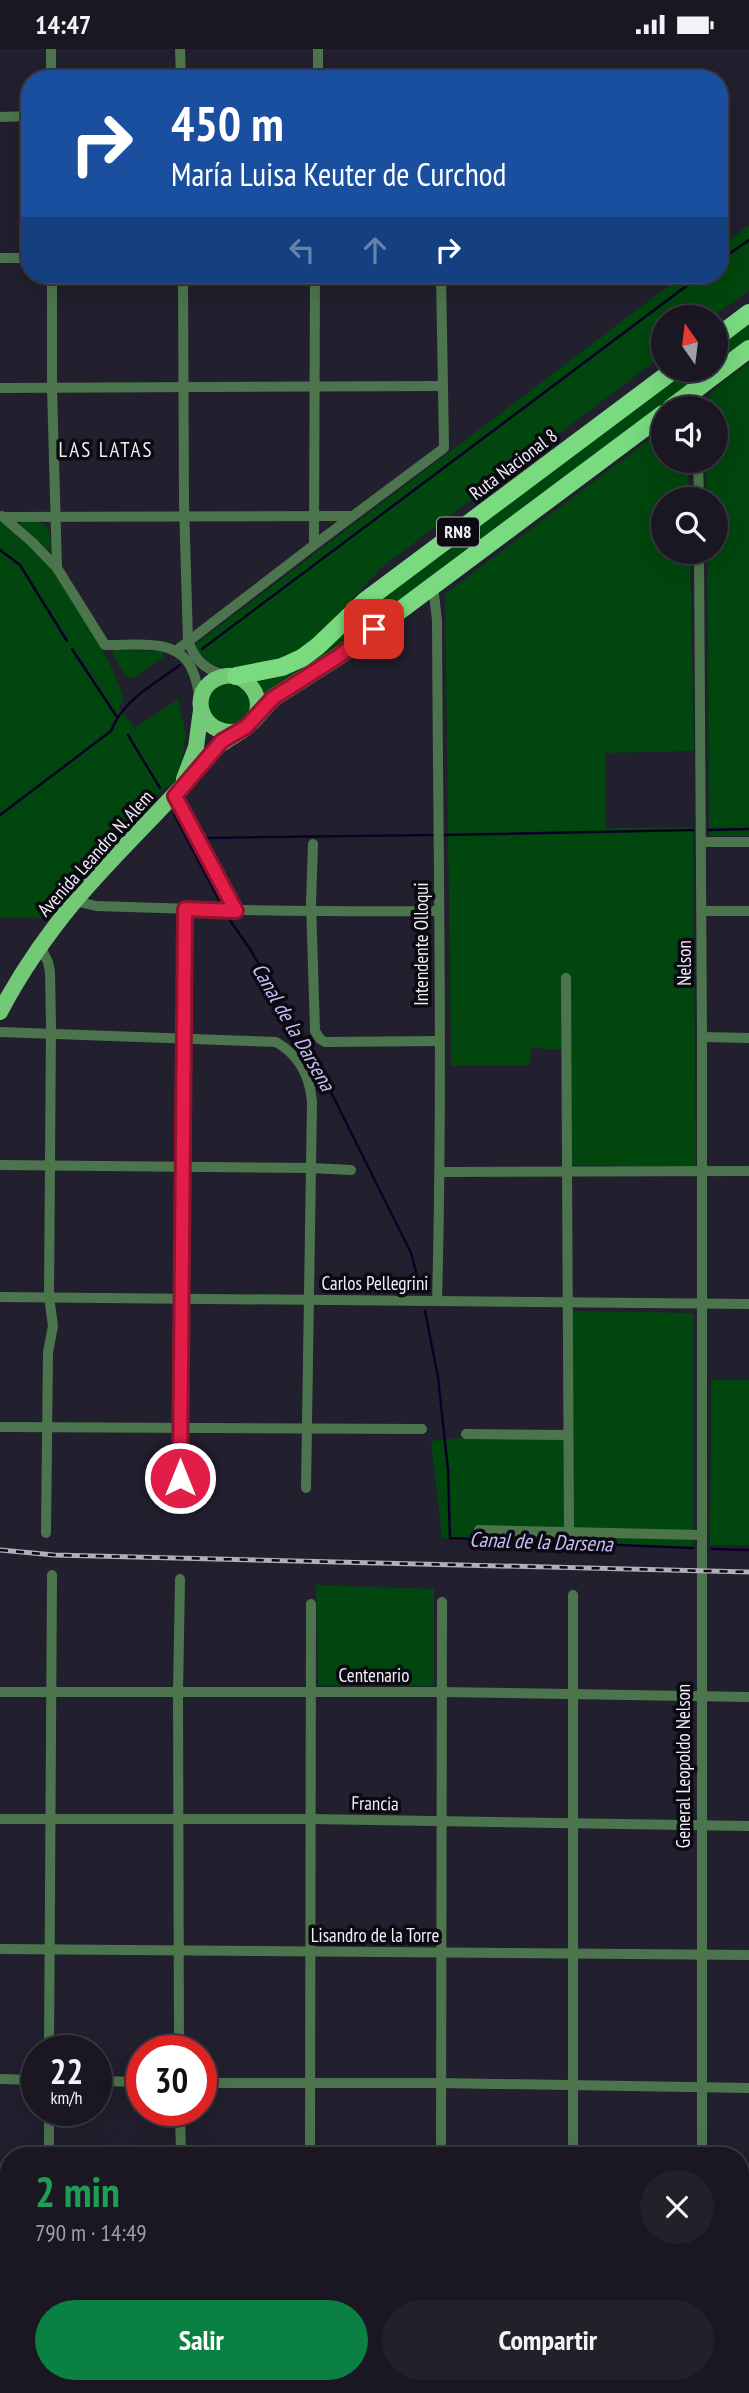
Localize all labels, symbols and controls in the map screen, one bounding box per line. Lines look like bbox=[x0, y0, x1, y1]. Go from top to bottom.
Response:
text: 14:47 bbox=[35, 8, 91, 41]
text: 450 m bbox=[171, 91, 284, 155]
icon: right bbox=[56, 98, 147, 189]
text: María Luisa Keuter de Curchod bbox=[171, 153, 506, 195]
icon: left bbox=[283, 231, 321, 269]
icon: ahead bbox=[356, 231, 394, 269]
icon: right bbox=[429, 231, 467, 269]
north arrow bbox=[651, 305, 728, 381]
map controls bbox=[651, 305, 728, 564]
button: sound bbox=[651, 396, 728, 473]
street label: Ruta Nacional 8 bbox=[464, 423, 562, 505]
district label: LAS LATAS bbox=[59, 436, 154, 463]
button: search bbox=[651, 487, 728, 564]
road number: RN8 bbox=[437, 517, 479, 547]
pin bbox=[344, 599, 404, 659]
icon: arrive bbox=[355, 610, 393, 648]
street label: Avenida Leandro N. Alem bbox=[32, 785, 158, 921]
street label: Intendente Olloqui bbox=[409, 882, 433, 1006]
street label: Nelson bbox=[672, 940, 696, 986]
water label: Canal de la Darsena bbox=[246, 958, 342, 1097]
street label: Carlos Pellegrini bbox=[322, 1271, 428, 1295]
position arrow bbox=[143, 1441, 217, 1515]
water label: Canal de la Darsena bbox=[469, 1526, 615, 1558]
street label: Centenario bbox=[339, 1663, 409, 1687]
street label: General Leopoldo Nelson bbox=[671, 1684, 695, 1848]
street label: Francia bbox=[351, 1791, 399, 1815]
street label: Lisandro de la Torre bbox=[311, 1923, 439, 1947]
speed limit sign: 30 bbox=[126, 2035, 217, 2126]
text: 22 bbox=[50, 2048, 83, 2094]
text: km/h bbox=[51, 2086, 82, 2109]
text: 2 min bbox=[35, 2164, 120, 2219]
button: close bbox=[640, 2170, 714, 2244]
text: 790 m · 14:49 bbox=[35, 2218, 147, 2247]
button: Salir bbox=[35, 2300, 368, 2380]
button: Compartir bbox=[382, 2300, 714, 2380]

